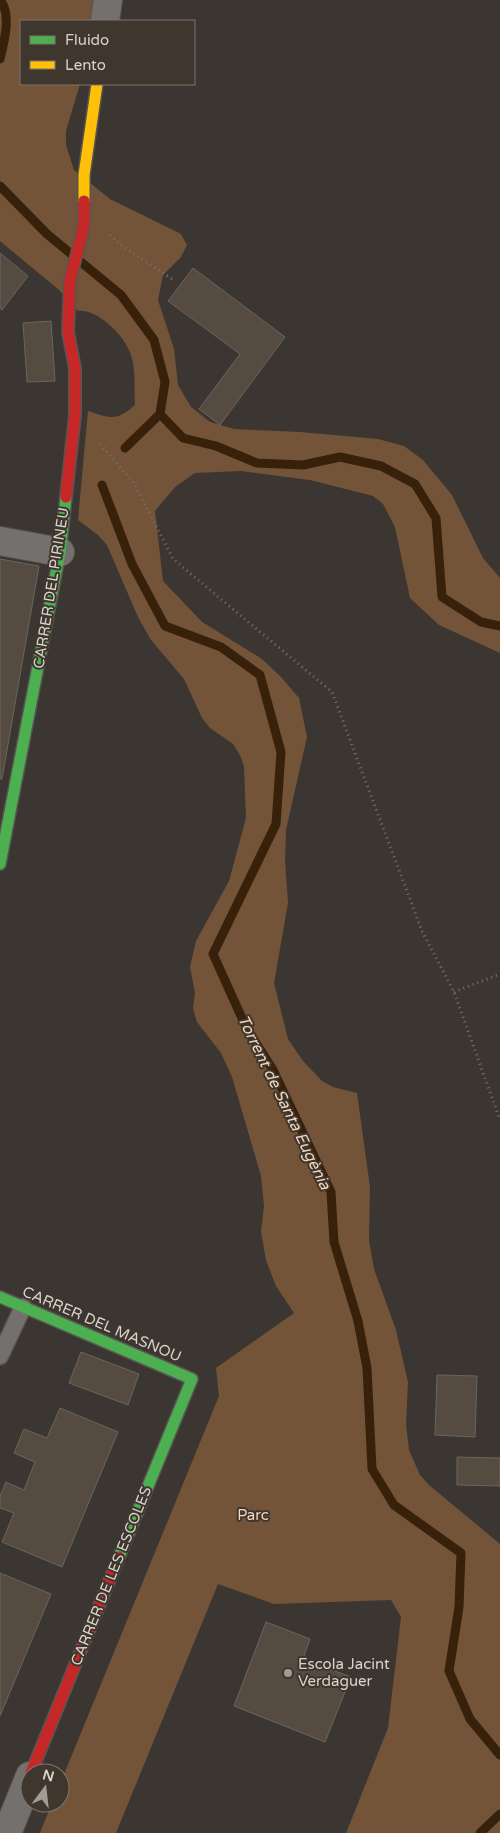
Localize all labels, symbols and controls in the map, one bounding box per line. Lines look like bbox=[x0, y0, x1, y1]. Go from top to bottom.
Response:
legend bbox=[20, 20, 195, 85]
text: Fluido bbox=[65, 31, 109, 49]
text: Lento bbox=[65, 56, 106, 74]
street label: CARRER DEL PIRINEU bbox=[29, 506, 73, 670]
water label: Torrent de Santa Eugènia bbox=[233, 1012, 336, 1194]
street label: CARRER DEL MASNOU bbox=[20, 1282, 184, 1366]
street label: CARRER DE LES ESCOLES bbox=[67, 1484, 155, 1668]
park label: Parc bbox=[237, 1506, 269, 1524]
place label: Escola Jacint Verdaguer bbox=[298, 1655, 390, 1690]
marker: Escola Jacint Verdaguer bbox=[282, 1667, 294, 1679]
north arrow bbox=[20, 1763, 70, 1813]
text: N bbox=[41, 1766, 56, 1786]

